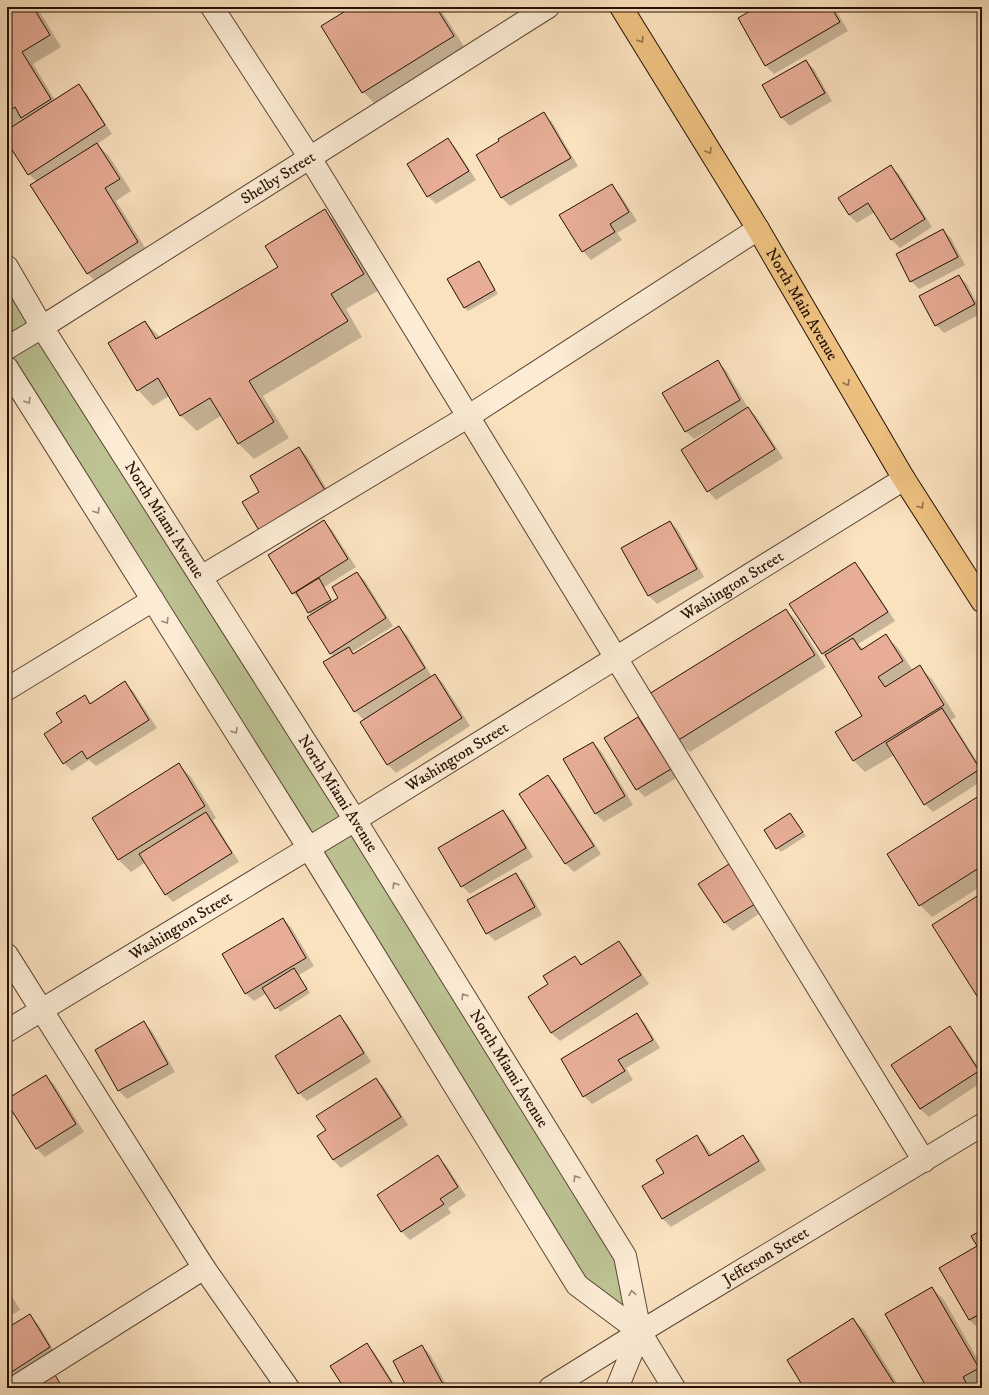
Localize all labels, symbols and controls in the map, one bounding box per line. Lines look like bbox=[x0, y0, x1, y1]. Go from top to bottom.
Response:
one-way arrow bbox=[636, 36, 644, 43]
street label: Shelby Street bbox=[237, 147, 319, 209]
one-way arrow bbox=[705, 147, 712, 154]
street label: North Main Avenue bbox=[761, 244, 843, 364]
one-way arrow bbox=[843, 379, 850, 386]
one-way arrow bbox=[23, 396, 30, 403]
street label: North Miami Avenue bbox=[120, 458, 209, 582]
one-way arrow bbox=[917, 502, 924, 509]
one-way arrow bbox=[92, 507, 99, 514]
street label: Washington Street bbox=[676, 546, 787, 626]
one-way arrow bbox=[161, 617, 169, 624]
street label: Washington Street bbox=[401, 717, 512, 797]
one-way arrow bbox=[230, 727, 238, 734]
street label: North Miami Avenue bbox=[294, 731, 383, 856]
one-way arrow bbox=[393, 882, 400, 889]
street label: Washington Street bbox=[124, 887, 236, 965]
one-way arrow bbox=[461, 993, 468, 1000]
street label: North Miami Avenue bbox=[465, 1006, 553, 1132]
one-way arrow bbox=[574, 1175, 581, 1182]
street label: Jefferson Street bbox=[717, 1222, 812, 1291]
one-way arrow bbox=[628, 1290, 637, 1297]

